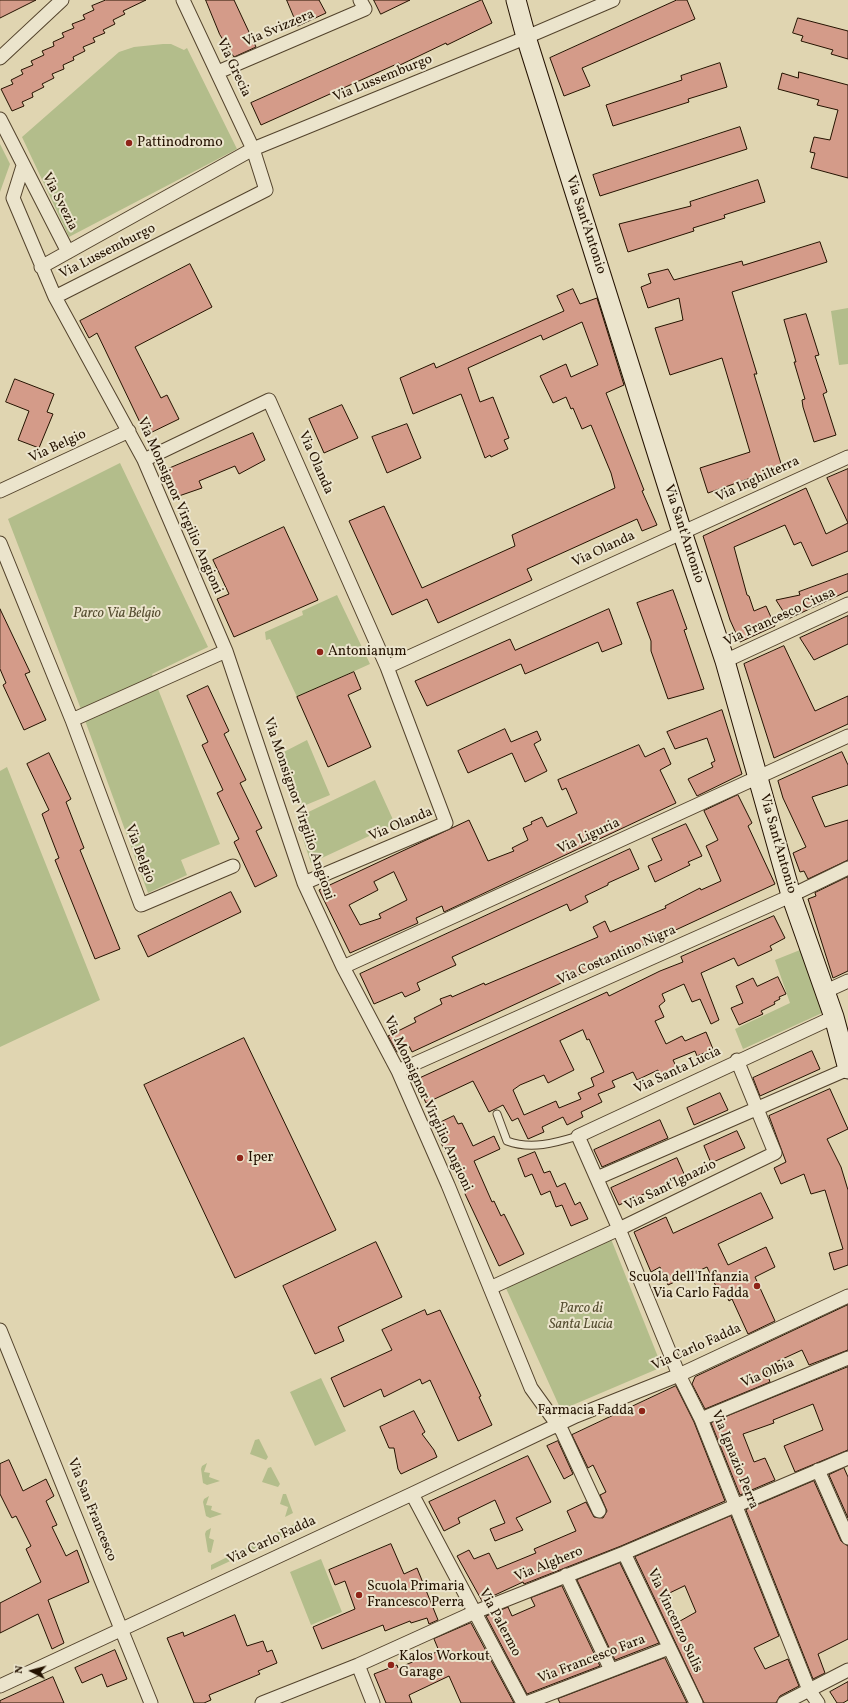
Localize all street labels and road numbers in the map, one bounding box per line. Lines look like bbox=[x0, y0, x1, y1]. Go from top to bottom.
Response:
street label: Via Svizzera bbox=[241, 6, 317, 52]
street label: Via Grecia bbox=[212, 36, 254, 100]
street label: Via Lussemburgo bbox=[331, 51, 435, 107]
street label: Via Svezia bbox=[37, 170, 81, 234]
street label: Via Sant'Antonio bbox=[561, 174, 609, 276]
street label: Via Lussemburgo bbox=[57, 221, 159, 283]
street label: Via Monsignor Virgilio Angioni bbox=[132, 415, 226, 597]
street label: Via Belgio bbox=[27, 426, 89, 468]
street label: Via Olanda bbox=[294, 429, 336, 497]
street label: Via Inghilterra bbox=[714, 453, 802, 507]
street label: Via Sant'Antonio bbox=[659, 483, 707, 585]
street label: Via Olanda bbox=[570, 528, 638, 572]
street label: Via Francesco Ciusa bbox=[722, 585, 838, 651]
street label: Via Monsignor Virgilio Angioni bbox=[259, 716, 337, 902]
street label: Via Sant'Antonio bbox=[755, 792, 799, 896]
street label: Via Olanda bbox=[367, 804, 435, 846]
street label: Via Liguria bbox=[555, 815, 623, 859]
street label: Via Belgio bbox=[120, 822, 158, 886]
street label: Via Costantino Nigra bbox=[555, 922, 679, 990]
street label: Via Monsignor Virgilio Angioni bbox=[379, 1013, 475, 1195]
street label: Via Santa Lucia bbox=[632, 1044, 724, 1098]
street label: Via Sant'Ignazio bbox=[623, 1157, 719, 1215]
street label: Via Carlo Fadda bbox=[650, 1321, 744, 1375]
street label: Via Olbia bbox=[739, 1355, 797, 1393]
street label: Via Ignazio Perra bbox=[707, 1408, 761, 1512]
street label: Via San Francesco bbox=[63, 1456, 119, 1564]
street label: Via Carlo Fadda bbox=[225, 1513, 319, 1569]
street label: Via Alghero bbox=[512, 1544, 586, 1586]
street label: Via Vincenzo Sulis bbox=[643, 1566, 705, 1676]
street label: Via Palermo bbox=[474, 1586, 524, 1660]
street label: Via Francesco Fara bbox=[536, 1632, 648, 1688]

